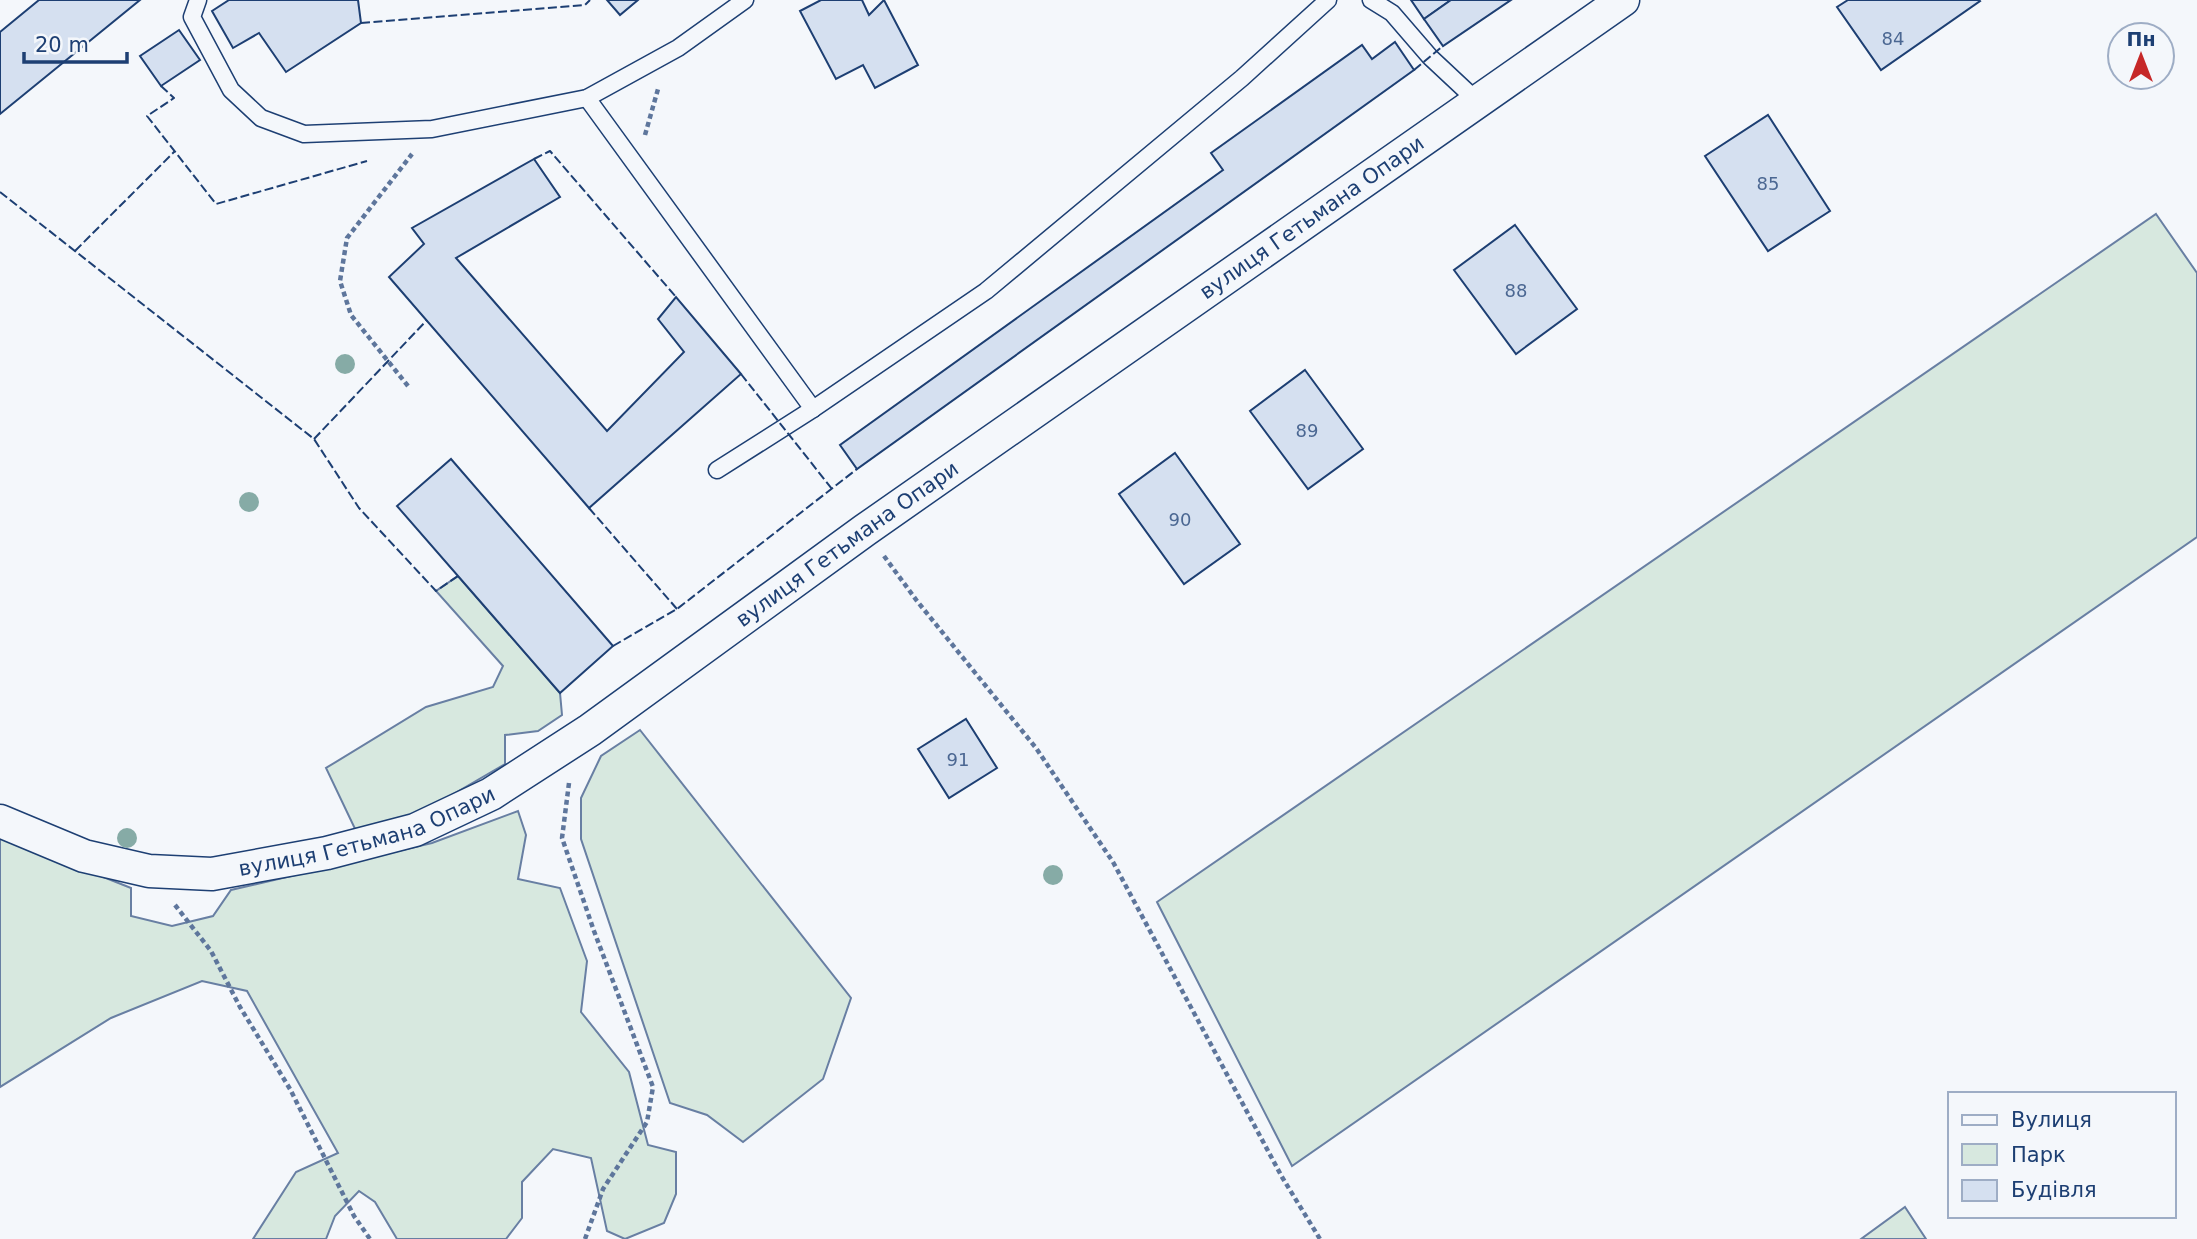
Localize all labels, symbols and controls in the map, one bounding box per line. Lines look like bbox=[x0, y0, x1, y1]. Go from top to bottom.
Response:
scale bar bbox=[24, 21, 128, 65]
north arrow bbox=[2106, 21, 2176, 91]
house number: 84 bbox=[1882, 28, 1904, 49]
text: Пн bbox=[2126, 28, 2156, 50]
text: 20 m bbox=[35, 33, 89, 57]
street label: вулиця Гетьмана Опари bbox=[1195, 131, 1429, 304]
house number: 85 bbox=[1757, 173, 1779, 194]
house number: 88 bbox=[1505, 280, 1527, 301]
house number: 89 bbox=[1296, 420, 1318, 441]
street label: вулиця Гетьмана Опари bbox=[731, 456, 963, 632]
house number: 90 bbox=[1169, 509, 1191, 530]
house number: 91 bbox=[947, 749, 969, 770]
street label: вулиця Гетьмана Опари bbox=[237, 782, 499, 881]
legend bbox=[1948, 1092, 2176, 1218]
text: Вулиця bbox=[2011, 1108, 2092, 1132]
text: Парк bbox=[2011, 1143, 2066, 1167]
text: Будівля bbox=[2011, 1178, 2097, 1202]

